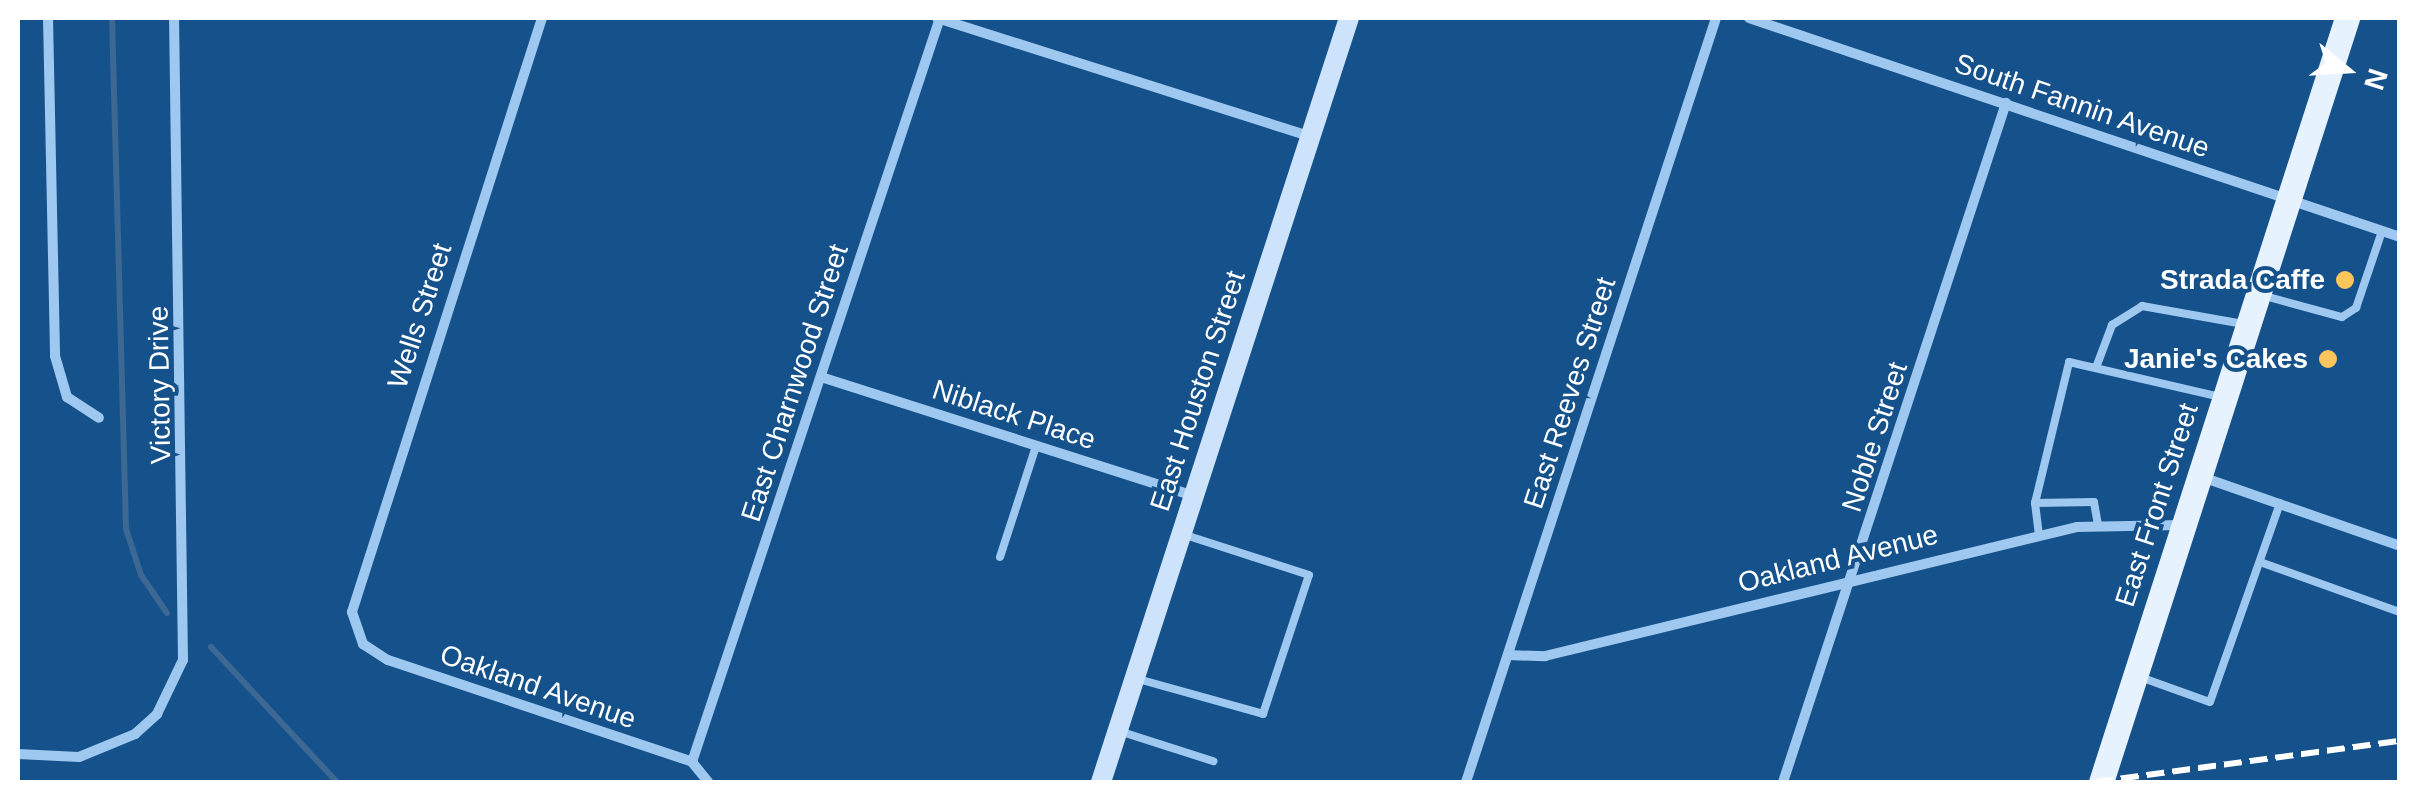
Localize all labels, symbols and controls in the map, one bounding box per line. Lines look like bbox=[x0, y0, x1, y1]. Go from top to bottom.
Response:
north arrow bbox=[2297, 20, 2397, 120]
street label: South Fannin Avenue bbox=[1949, 46, 2215, 166]
text: N bbox=[2358, 65, 2394, 94]
street label: Wells Street bbox=[381, 239, 459, 393]
street label: East Charnwood Street bbox=[734, 240, 856, 526]
place label: Strada Caffe bbox=[2160, 263, 2325, 297]
street label: East Houston Street bbox=[1143, 267, 1253, 515]
marker: Strada Caffe bbox=[2334, 269, 2356, 291]
street label: East Reeves Street bbox=[1517, 273, 1623, 513]
street label: Victory Drive bbox=[142, 306, 178, 464]
place label: Janie's Cakes bbox=[2124, 342, 2308, 376]
marker: Janie's Cakes bbox=[2317, 348, 2339, 370]
street label: Noble Street bbox=[1835, 358, 1915, 516]
street label: Niblack Place bbox=[928, 373, 1100, 457]
street label: East Front Street bbox=[2108, 399, 2206, 611]
street label: Oakland Avenue bbox=[1734, 518, 1942, 600]
street label: Oakland Avenue bbox=[435, 637, 641, 737]

